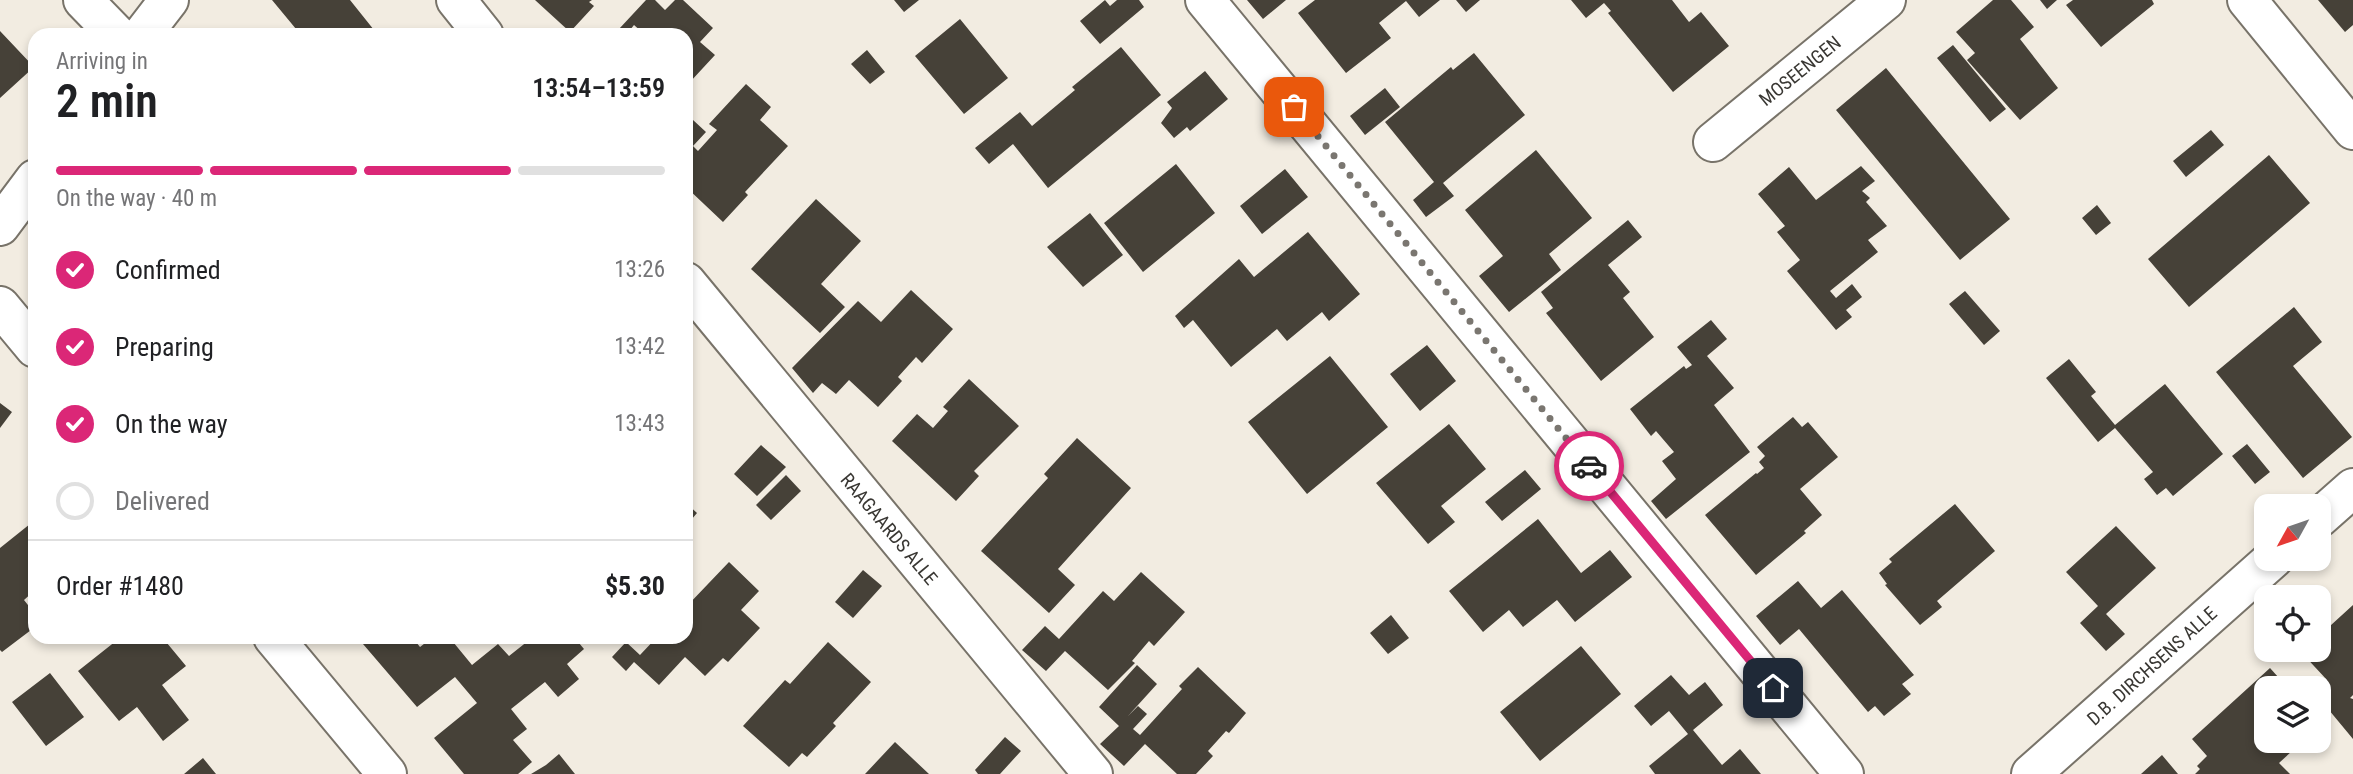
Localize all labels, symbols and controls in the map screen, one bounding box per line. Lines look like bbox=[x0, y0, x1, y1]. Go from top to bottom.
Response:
street label: MOSEENGEN bbox=[1754, 31, 1846, 111]
text: Arriving in bbox=[56, 48, 148, 75]
text: 13:54–13:59 bbox=[532, 73, 665, 103]
text: 2 min bbox=[56, 74, 158, 128]
pin bbox=[1264, 77, 1324, 137]
icon: bag bbox=[1275, 88, 1313, 126]
text: On the way · 40 m bbox=[56, 185, 217, 212]
icon: check bbox=[56, 251, 94, 289]
text: Confirmed bbox=[115, 255, 221, 285]
text: 13:26 bbox=[614, 256, 665, 283]
icon: check bbox=[56, 328, 94, 366]
text: Preparing bbox=[115, 332, 214, 362]
text: 13:42 bbox=[614, 333, 665, 360]
icon: check bbox=[56, 405, 94, 443]
text: On the way bbox=[115, 409, 228, 439]
text: 13:43 bbox=[614, 410, 665, 437]
courier bbox=[1554, 431, 1624, 501]
icon: car bbox=[1570, 447, 1608, 485]
street label: RAAGAARDS ALLE bbox=[836, 468, 942, 590]
text: Delivered bbox=[115, 486, 210, 516]
north arrow bbox=[2254, 494, 2331, 570]
map controls bbox=[2254, 494, 2331, 753]
text: Order #1480 bbox=[56, 571, 184, 601]
text: $5.30 bbox=[605, 571, 665, 601]
button: locate bbox=[2254, 585, 2331, 662]
street label: D.B. DIRCHSENS ALLE bbox=[2082, 602, 2222, 730]
pin bbox=[1743, 658, 1803, 718]
icon: home bbox=[1754, 669, 1792, 707]
button: layers bbox=[2254, 676, 2331, 753]

